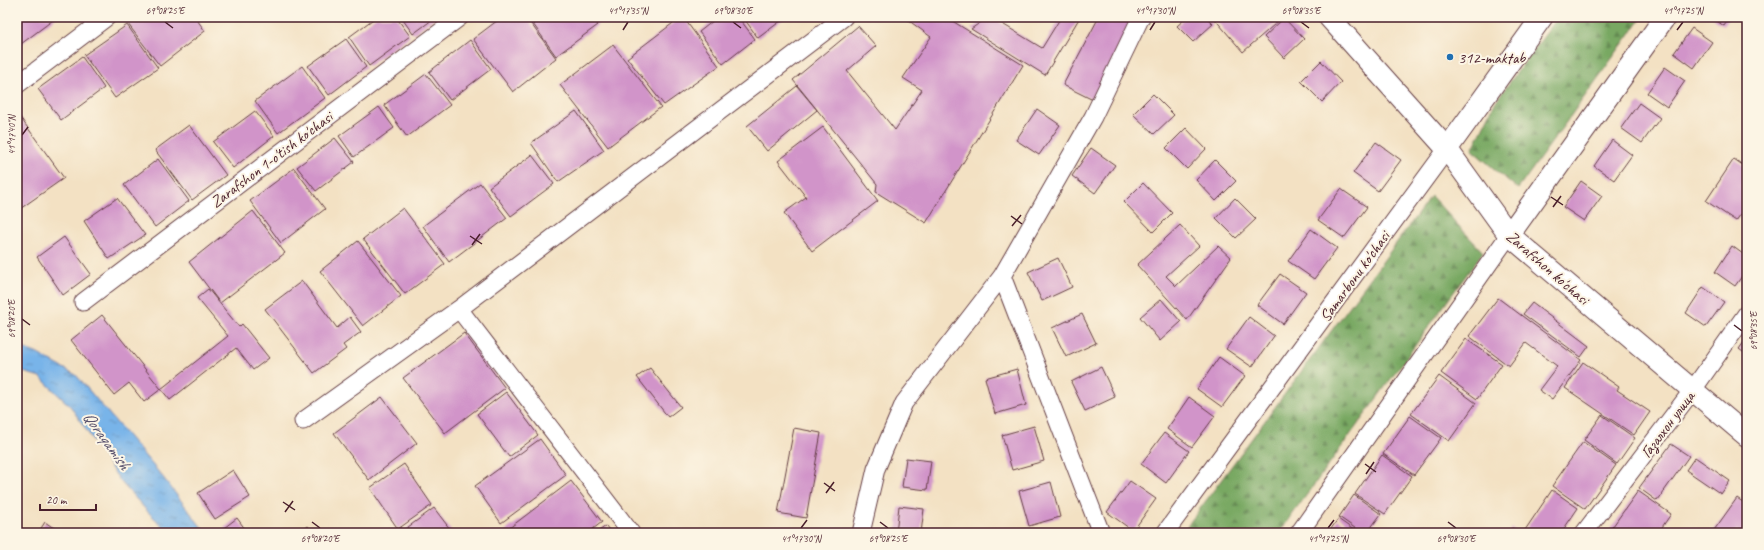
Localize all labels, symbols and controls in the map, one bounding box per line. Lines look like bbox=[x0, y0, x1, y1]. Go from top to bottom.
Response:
text: 69°08'25"E bbox=[146, 4, 186, 17]
text: 41°17'35"N bbox=[608, 4, 650, 17]
text: 69°08'30"E bbox=[714, 4, 754, 17]
text: 41°17'30"N bbox=[1135, 4, 1177, 17]
text: 69°08'35"E bbox=[1282, 4, 1322, 17]
text: 41°17'25"N bbox=[1663, 4, 1705, 17]
place label: 312-maktab bbox=[1458, 48, 1526, 68]
marker: 312-maktab bbox=[1445, 52, 1455, 62]
street label: Zarafshon 1-o'tish ko'chasi bbox=[206, 106, 338, 212]
text: 41°17'40"N bbox=[5, 113, 18, 155]
street label: Samarbonu ko'chasi bbox=[1315, 226, 1396, 326]
street label: Zarafshon ko'chasi bbox=[1502, 226, 1594, 310]
text: 69°08'20"E bbox=[5, 298, 18, 338]
text: 69°08'35"E bbox=[1747, 310, 1760, 350]
street label: Газалхон улица bbox=[1636, 386, 1700, 462]
water label: Qoraqamish bbox=[78, 407, 136, 475]
scale bar bbox=[40, 486, 96, 512]
text: 20 m bbox=[46, 492, 68, 508]
text: 69°08'20"E bbox=[301, 532, 341, 545]
text: 41°17'30"N bbox=[781, 532, 823, 545]
text: 69°08'25"E bbox=[869, 532, 909, 545]
text: 41°17'25"N bbox=[1308, 532, 1350, 545]
text: 69°08'30"E bbox=[1437, 532, 1477, 545]

